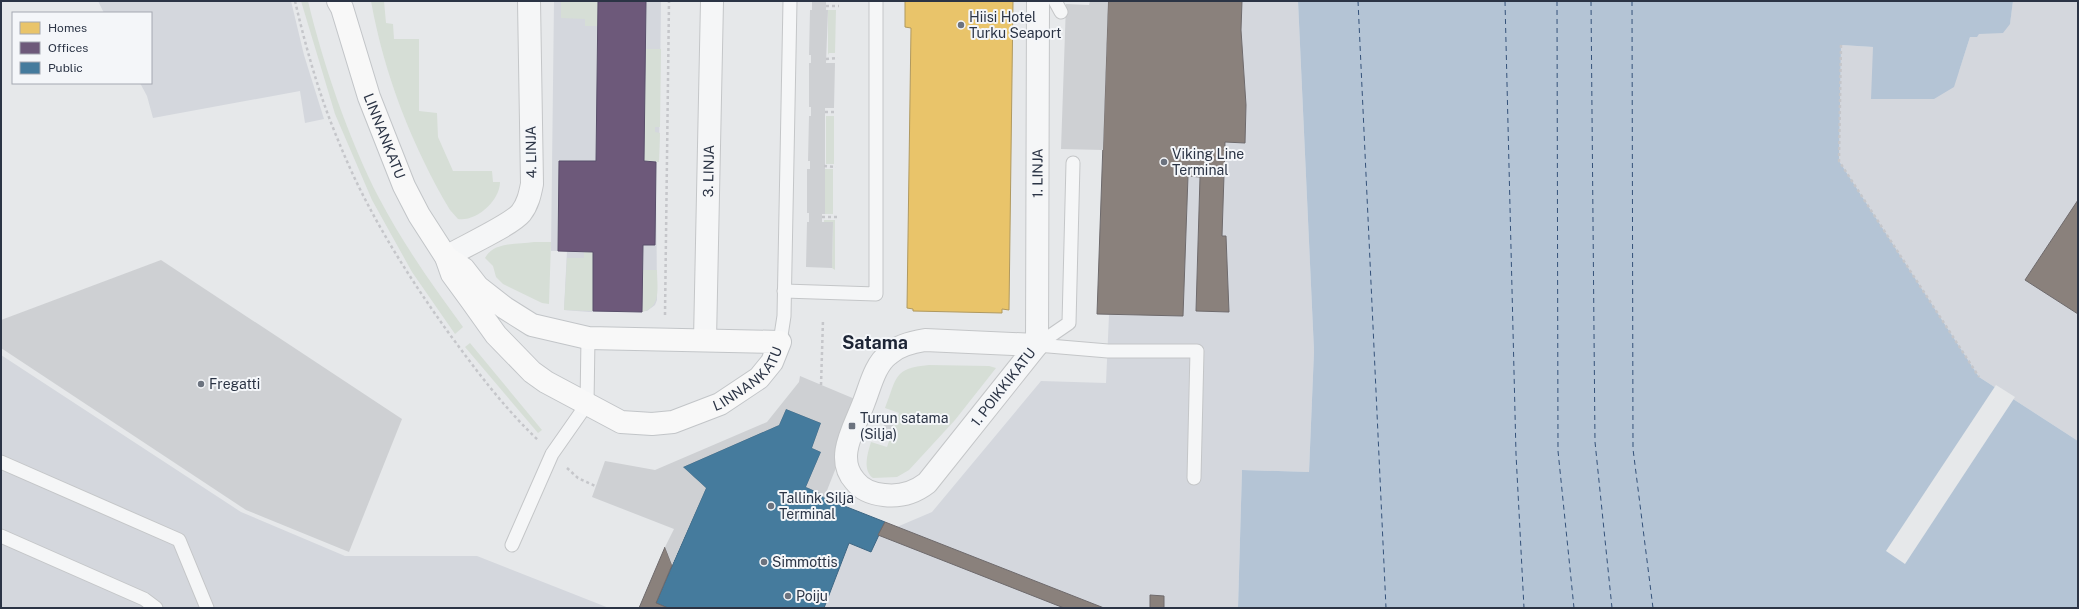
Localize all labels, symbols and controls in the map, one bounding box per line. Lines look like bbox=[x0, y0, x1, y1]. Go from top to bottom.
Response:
place label: Hiisi Hotel Turku Seaport bbox=[969, 9, 1061, 41]
legend bbox=[12, 12, 152, 84]
marker: Hiisi Hotel Turku Seaport bbox=[956, 20, 966, 30]
text: Homes bbox=[48, 21, 87, 35]
text: Offices bbox=[48, 41, 88, 55]
text: Public bbox=[48, 61, 83, 75]
street label: LINNANKATU bbox=[360, 91, 408, 181]
street label: 4. LINJA bbox=[523, 125, 539, 179]
street label: 3. LINJA bbox=[700, 144, 717, 198]
place label: Viking Line Terminal bbox=[1172, 146, 1244, 178]
street label: 1. LINJA bbox=[1029, 148, 1046, 198]
marker: Viking Line Terminal bbox=[1159, 157, 1169, 167]
district label: Satama bbox=[842, 332, 908, 353]
street label: LINNANKATU bbox=[711, 344, 785, 414]
street label: 1. POIKKIKATU bbox=[967, 345, 1039, 429]
place label: Fregatti bbox=[209, 376, 260, 392]
marker: Fregatti bbox=[196, 379, 206, 389]
place label: Turun satama (Silja) bbox=[860, 410, 948, 442]
marker: Turun satama (Silja) bbox=[847, 421, 857, 431]
place label: Tallink Silja Terminal bbox=[779, 490, 854, 522]
marker: Tallink Silja Terminal bbox=[766, 501, 776, 511]
place label: Simmottis bbox=[772, 554, 838, 570]
marker: Simmottis bbox=[759, 557, 769, 567]
place label: Poiju bbox=[796, 588, 828, 604]
marker: Poiju bbox=[783, 591, 793, 601]

